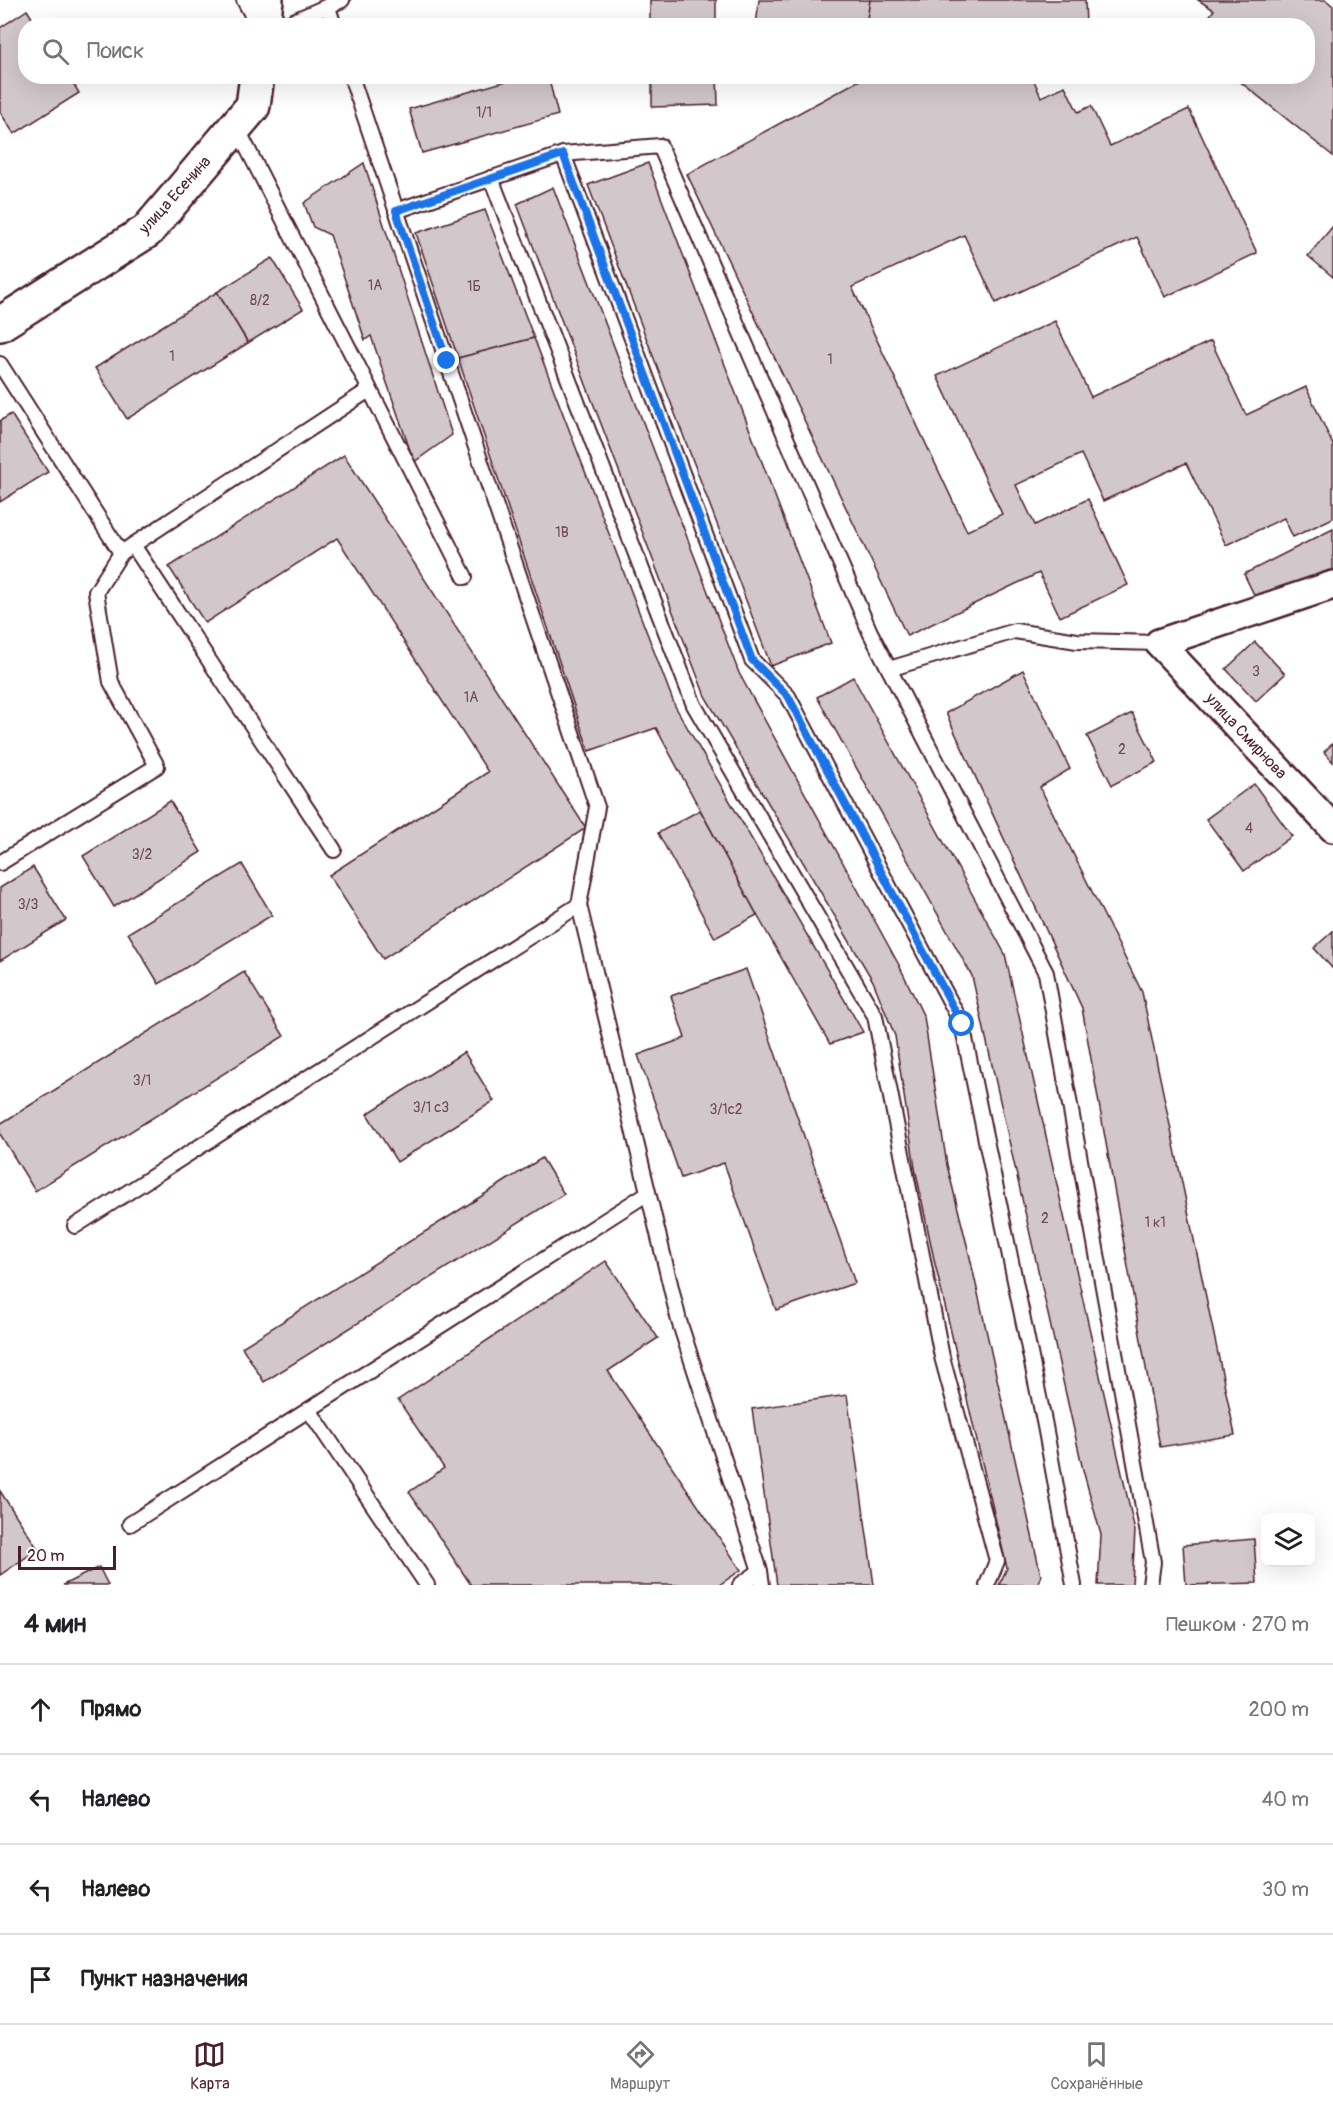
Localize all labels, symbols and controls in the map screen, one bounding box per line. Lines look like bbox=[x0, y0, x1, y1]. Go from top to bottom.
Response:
search box bbox=[18, 18, 1315, 84]
icon: search bbox=[39, 35, 72, 68]
text: Поиск bbox=[87, 37, 144, 65]
house number: 1/1 bbox=[476, 104, 492, 121]
street label: улица Есенина bbox=[134, 152, 215, 239]
house number: 1А bbox=[368, 277, 382, 294]
house number: 1Б bbox=[467, 278, 481, 295]
house number: 8/2 bbox=[250, 292, 270, 309]
route end bbox=[433, 347, 459, 373]
house number: 1 bbox=[169, 348, 175, 365]
house number: 1 bbox=[827, 351, 833, 368]
house number: 1В bbox=[555, 524, 569, 541]
house number: 3 bbox=[1252, 663, 1260, 680]
street label: улица Смирнова bbox=[1200, 688, 1291, 783]
house number: 1А bbox=[464, 689, 478, 706]
house number: 2 bbox=[1118, 741, 1126, 758]
house number: 4 bbox=[1245, 820, 1253, 837]
house number: 3/2 bbox=[132, 846, 153, 863]
house number: 3/3 bbox=[18, 896, 39, 913]
route start bbox=[948, 1010, 974, 1036]
house number: 3/1 bbox=[133, 1072, 151, 1089]
house number: 3/1 с3 bbox=[413, 1099, 449, 1116]
house number: 3/1с2 bbox=[709, 1101, 743, 1118]
house number: 2 bbox=[1041, 1210, 1049, 1227]
house number: 1 к1 bbox=[1144, 1214, 1166, 1231]
map controls bbox=[1261, 1513, 1315, 1567]
button: layers bbox=[1261, 1513, 1315, 1567]
scale bar bbox=[18, 1543, 116, 1570]
text: 20 m bbox=[27, 1546, 65, 1566]
text: 4 мин bbox=[24, 1608, 86, 1640]
text: Пешком · 270 m bbox=[1166, 1612, 1309, 1637]
icon: ahead bbox=[24, 1693, 57, 1726]
text: Прямо bbox=[81, 1695, 141, 1723]
text: 200 m bbox=[1248, 1697, 1309, 1722]
icon: left bbox=[24, 1783, 57, 1816]
text: Налево bbox=[81, 1785, 150, 1813]
text: 40 m bbox=[1262, 1787, 1309, 1812]
icon: left bbox=[24, 1873, 57, 1906]
text: Налево bbox=[81, 1875, 150, 1903]
text: 30 m bbox=[1262, 1877, 1309, 1902]
icon: arrive bbox=[24, 1963, 57, 1996]
text: Пункт назначения bbox=[81, 1965, 248, 1993]
tab: Карта bbox=[190, 2038, 230, 2094]
tab: Маршрут bbox=[610, 2038, 670, 2094]
tab: Сохранённые bbox=[1051, 2038, 1143, 2094]

